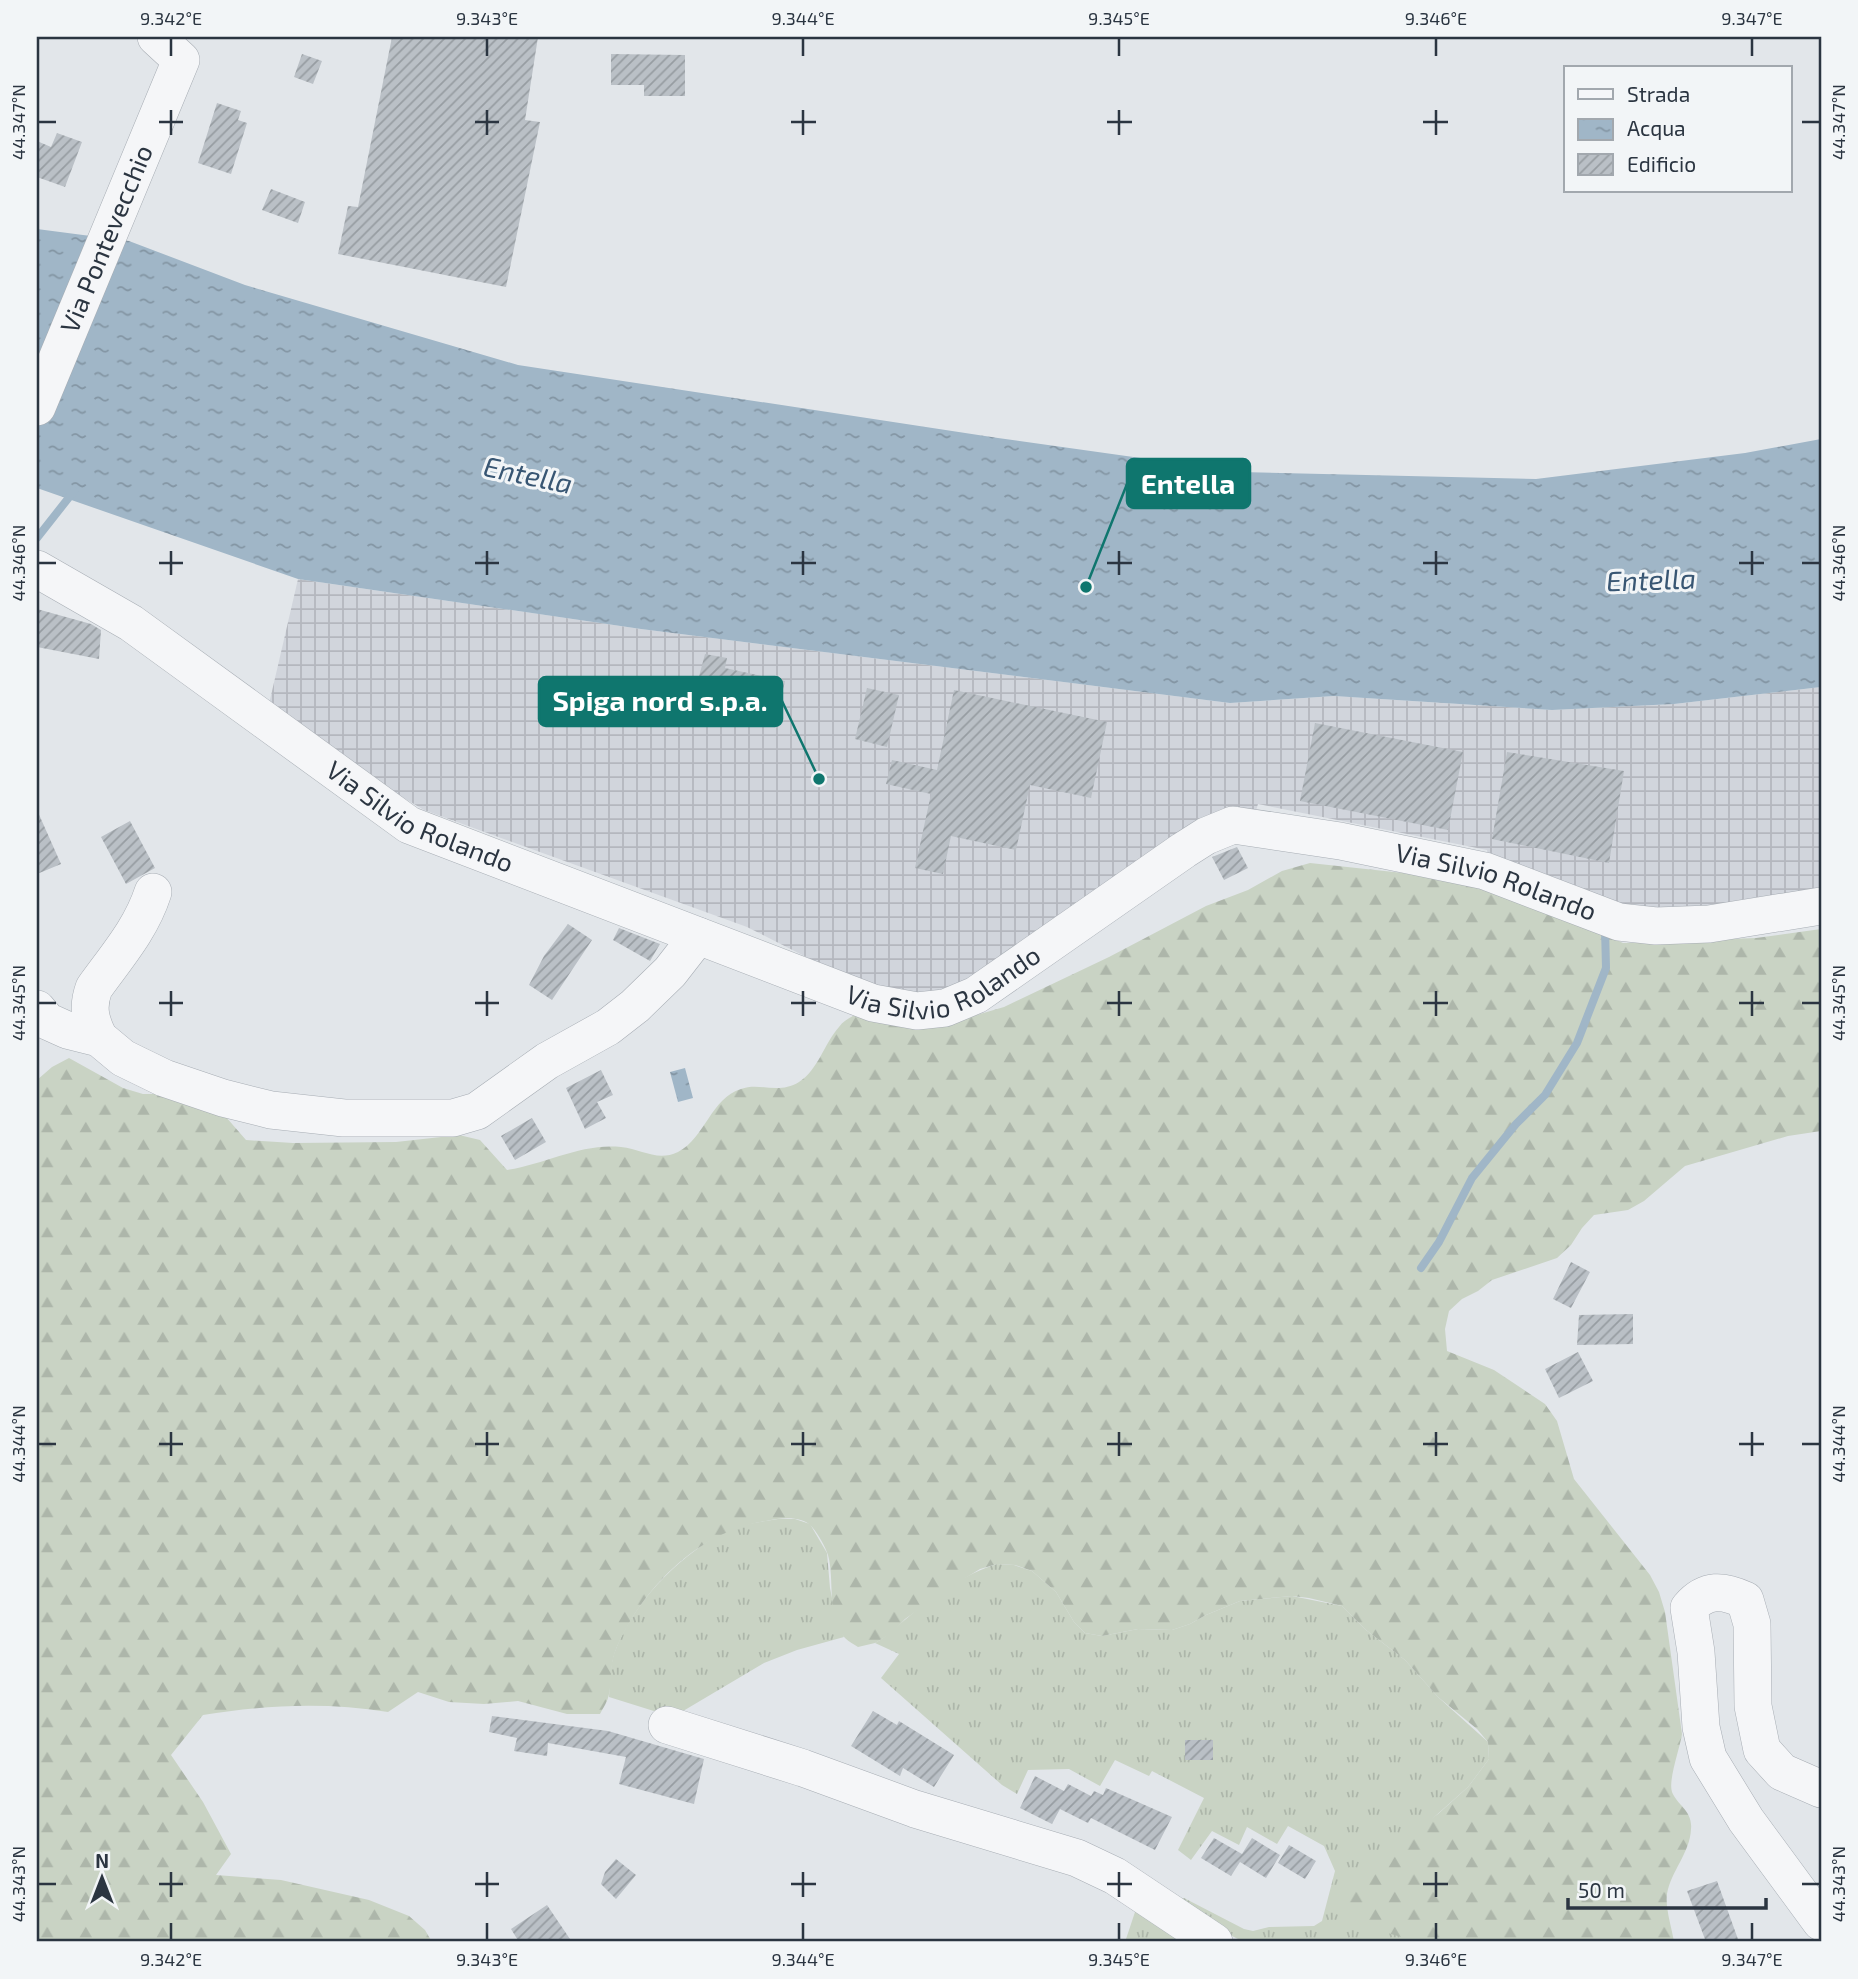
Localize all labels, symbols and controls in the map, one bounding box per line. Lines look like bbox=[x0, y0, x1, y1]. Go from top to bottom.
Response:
text: 9.342°E bbox=[140, 7, 202, 29]
text: 9.343°E bbox=[456, 7, 518, 29]
text: 9.344°E bbox=[771, 7, 835, 29]
text: 9.345°E bbox=[1088, 7, 1150, 29]
text: 9.346°E bbox=[1405, 7, 1467, 29]
text: 9.347°E bbox=[1721, 7, 1783, 29]
legend bbox=[1564, 66, 1792, 192]
text: Strada bbox=[1627, 81, 1690, 106]
text: 44.347°N bbox=[7, 84, 29, 160]
text: 44.347°N bbox=[1827, 84, 1849, 160]
text: Acqua bbox=[1627, 115, 1686, 140]
street label: Via Pontevecchio bbox=[53, 140, 158, 337]
text: Edificio bbox=[1627, 151, 1696, 176]
water label: Entella bbox=[481, 448, 576, 500]
callout: Entella bbox=[1127, 459, 1250, 508]
text: Entella bbox=[1141, 466, 1235, 500]
text: 44.346°N bbox=[7, 525, 29, 601]
text: 44.346°N bbox=[1827, 525, 1849, 601]
water label: Entella bbox=[1605, 560, 1696, 598]
callout: Spiga nord s.p.a. bbox=[539, 677, 782, 726]
text: Spiga nord s.p.a. bbox=[552, 683, 768, 717]
street label: Via Silvio Rolando bbox=[321, 753, 518, 878]
street label: Via Silvio Rolando bbox=[1393, 836, 1601, 926]
street label: Via Silvio Rolando bbox=[842, 938, 1046, 1025]
text: 44.345°N bbox=[7, 965, 29, 1041]
text: 44.345°N bbox=[1827, 965, 1849, 1041]
text: 44.344°N bbox=[7, 1405, 29, 1483]
text: 44.344°N bbox=[1827, 1405, 1849, 1483]
north arrow bbox=[66, 1842, 136, 1912]
text: 44.343°N bbox=[7, 1846, 29, 1922]
text: 44.343°N bbox=[1827, 1846, 1849, 1922]
text: N bbox=[95, 1849, 109, 1872]
scale bar bbox=[1568, 1867, 1765, 1911]
text: 50 m bbox=[1578, 1877, 1625, 1902]
text: 9.342°E bbox=[140, 1948, 202, 1970]
text: 9.343°E bbox=[456, 1948, 518, 1970]
text: 9.344°E bbox=[771, 1948, 835, 1970]
text: 9.345°E bbox=[1088, 1948, 1150, 1970]
text: 9.346°E bbox=[1405, 1948, 1467, 1970]
text: 9.347°E bbox=[1721, 1948, 1783, 1970]

